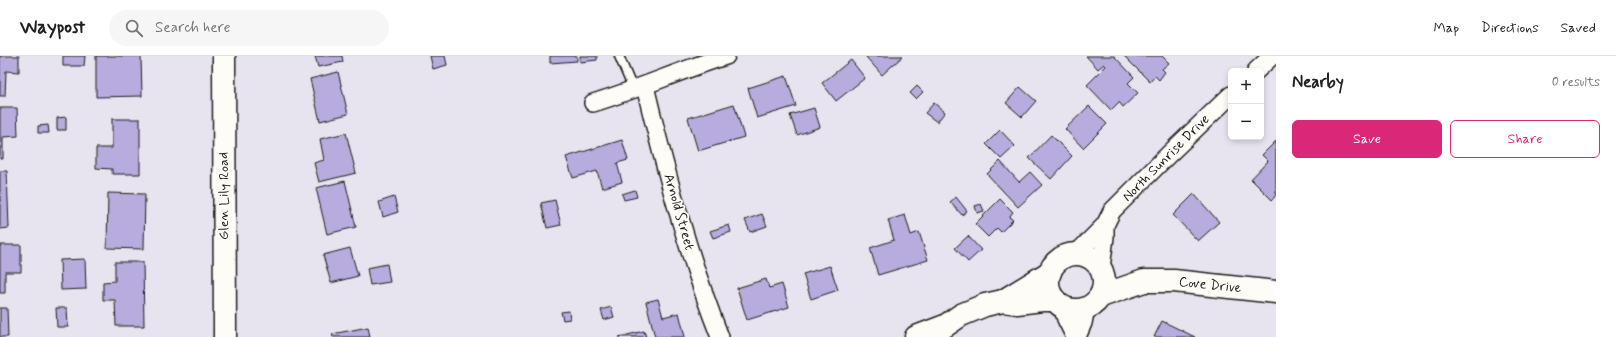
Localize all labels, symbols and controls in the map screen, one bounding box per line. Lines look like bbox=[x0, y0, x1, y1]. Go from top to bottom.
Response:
search box bbox=[109, 10, 389, 46]
text: Waypost bbox=[20, 15, 85, 40]
icon: search bbox=[123, 17, 145, 39]
text: Search here bbox=[155, 18, 231, 38]
text: Map bbox=[1433, 19, 1459, 37]
text: Directions bbox=[1481, 19, 1539, 37]
text: Saved bbox=[1561, 19, 1596, 37]
map controls bbox=[1228, 68, 1264, 140]
button: + bbox=[1228, 68, 1264, 104]
text: Nearby bbox=[1292, 71, 1344, 93]
text: 0 results bbox=[1552, 74, 1600, 91]
button: − bbox=[1228, 104, 1264, 140]
street label: North Sunrise Drive bbox=[1118, 110, 1214, 206]
button: Save bbox=[1292, 120, 1442, 158]
button: Share bbox=[1450, 120, 1600, 158]
street label: Glen Lily Road bbox=[215, 152, 233, 240]
street label: Arnold Street bbox=[660, 172, 698, 252]
street label: Cove Drive bbox=[1178, 273, 1243, 297]

